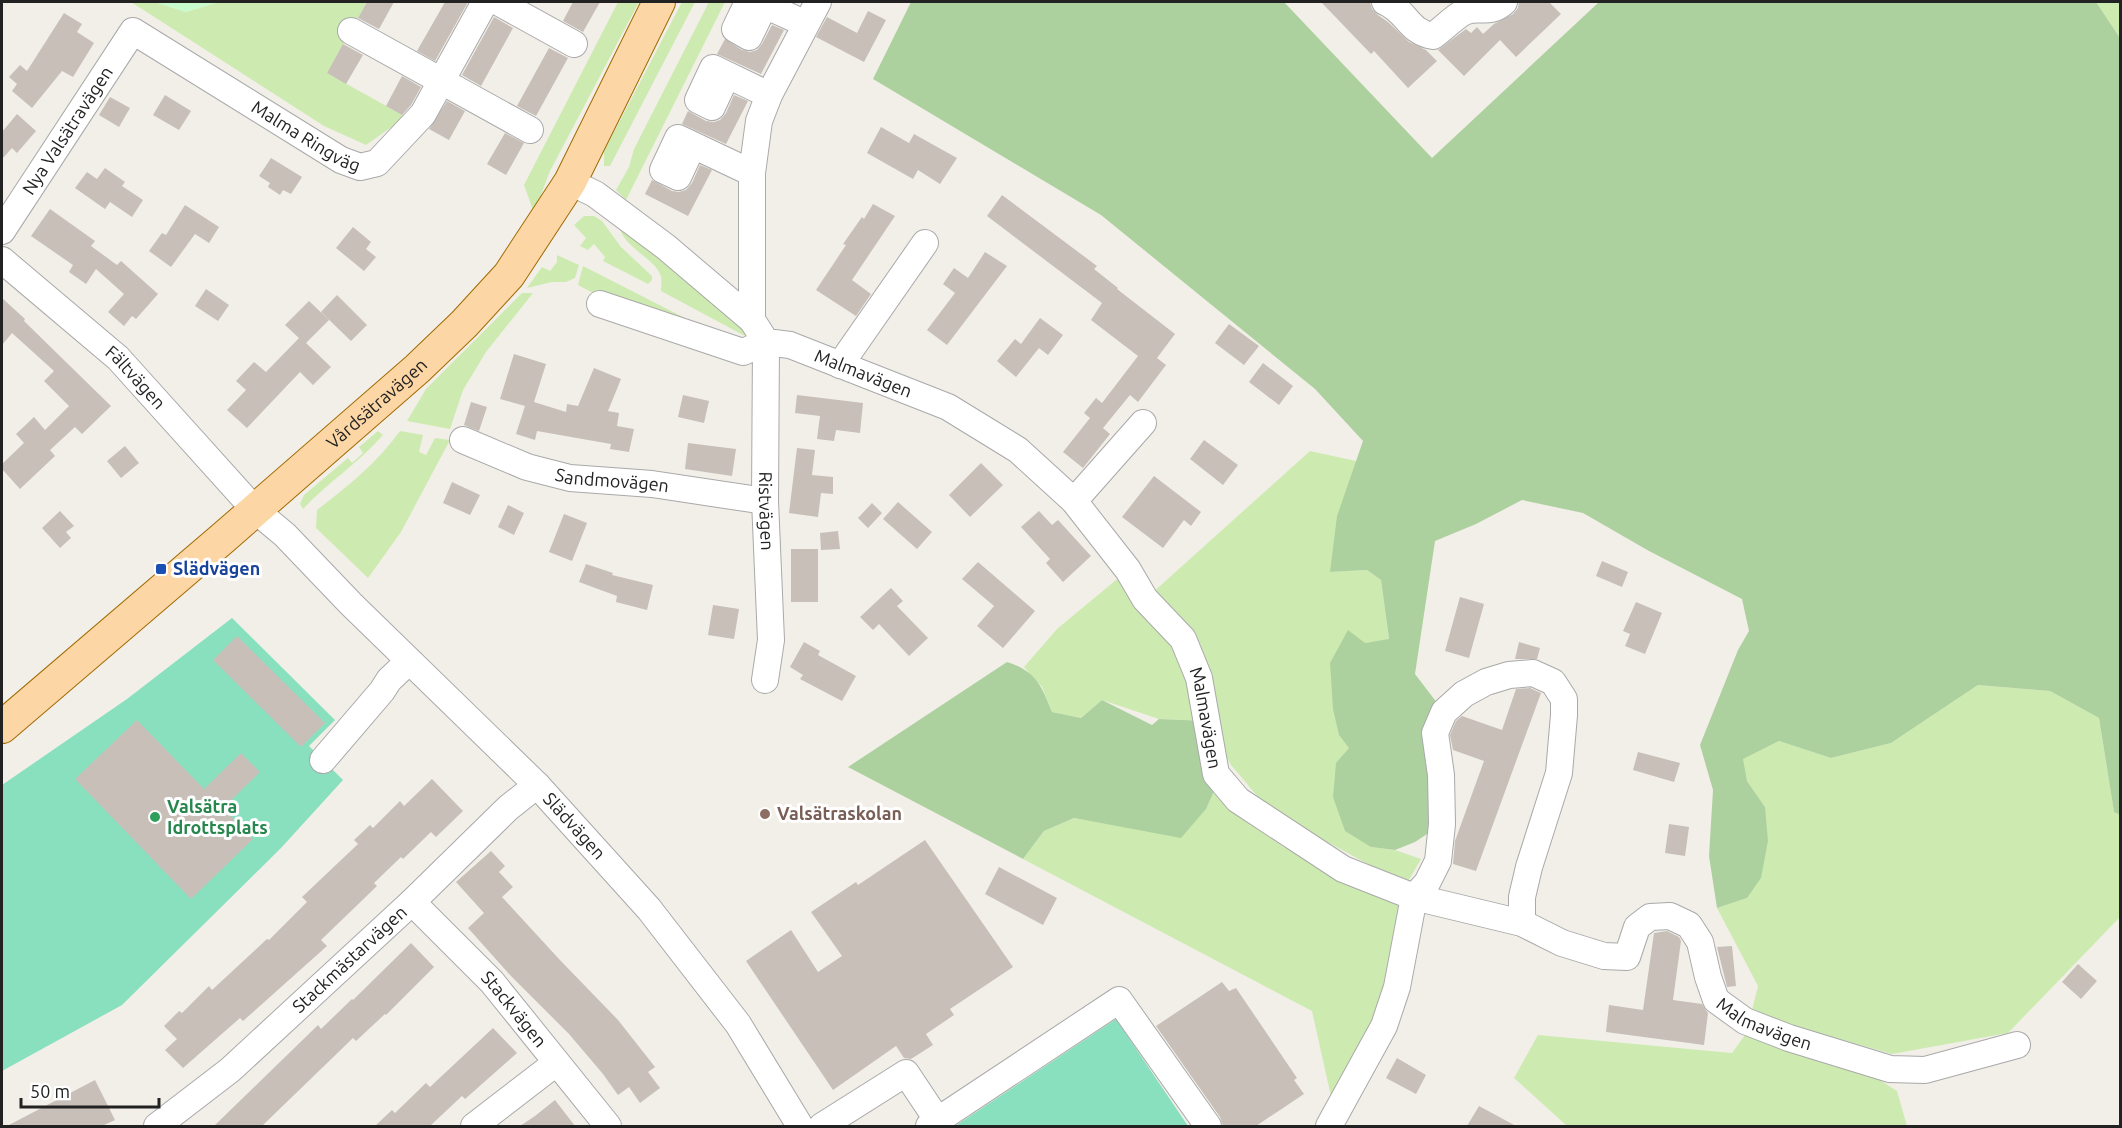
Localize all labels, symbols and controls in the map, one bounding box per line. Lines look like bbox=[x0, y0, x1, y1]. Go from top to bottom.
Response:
street label: Nya Valsätravägen bbox=[18, 62, 116, 198]
street label: Malma Ringväg bbox=[248, 96, 363, 175]
street label: Fältvägen bbox=[102, 341, 170, 413]
street label: Malmavägen bbox=[812, 345, 915, 401]
street label: Vårdsätravägen bbox=[322, 354, 431, 452]
street label: Sandmovägen bbox=[553, 464, 670, 495]
street label: Ristvägen bbox=[756, 471, 778, 551]
place label: Slädvägen bbox=[173, 558, 260, 578]
marker: Slädvägen bbox=[154, 562, 168, 576]
street label: Malmavägen bbox=[1186, 664, 1226, 770]
street label: Slädvägen bbox=[540, 788, 610, 863]
place label: Valsätra Idrottsplats bbox=[167, 796, 268, 837]
place label: Valsätraskolan bbox=[777, 803, 902, 823]
marker: Valsätraskolan bbox=[758, 807, 772, 821]
marker: Valsätra Idrottsplats bbox=[148, 810, 162, 824]
street label: Stackmästarvägen bbox=[288, 901, 410, 1016]
street label: Stackvägen bbox=[478, 966, 551, 1051]
street label: Malmavägen bbox=[1713, 993, 1814, 1053]
scale bar bbox=[21, 1071, 159, 1109]
text: 50 m bbox=[30, 1081, 70, 1101]

